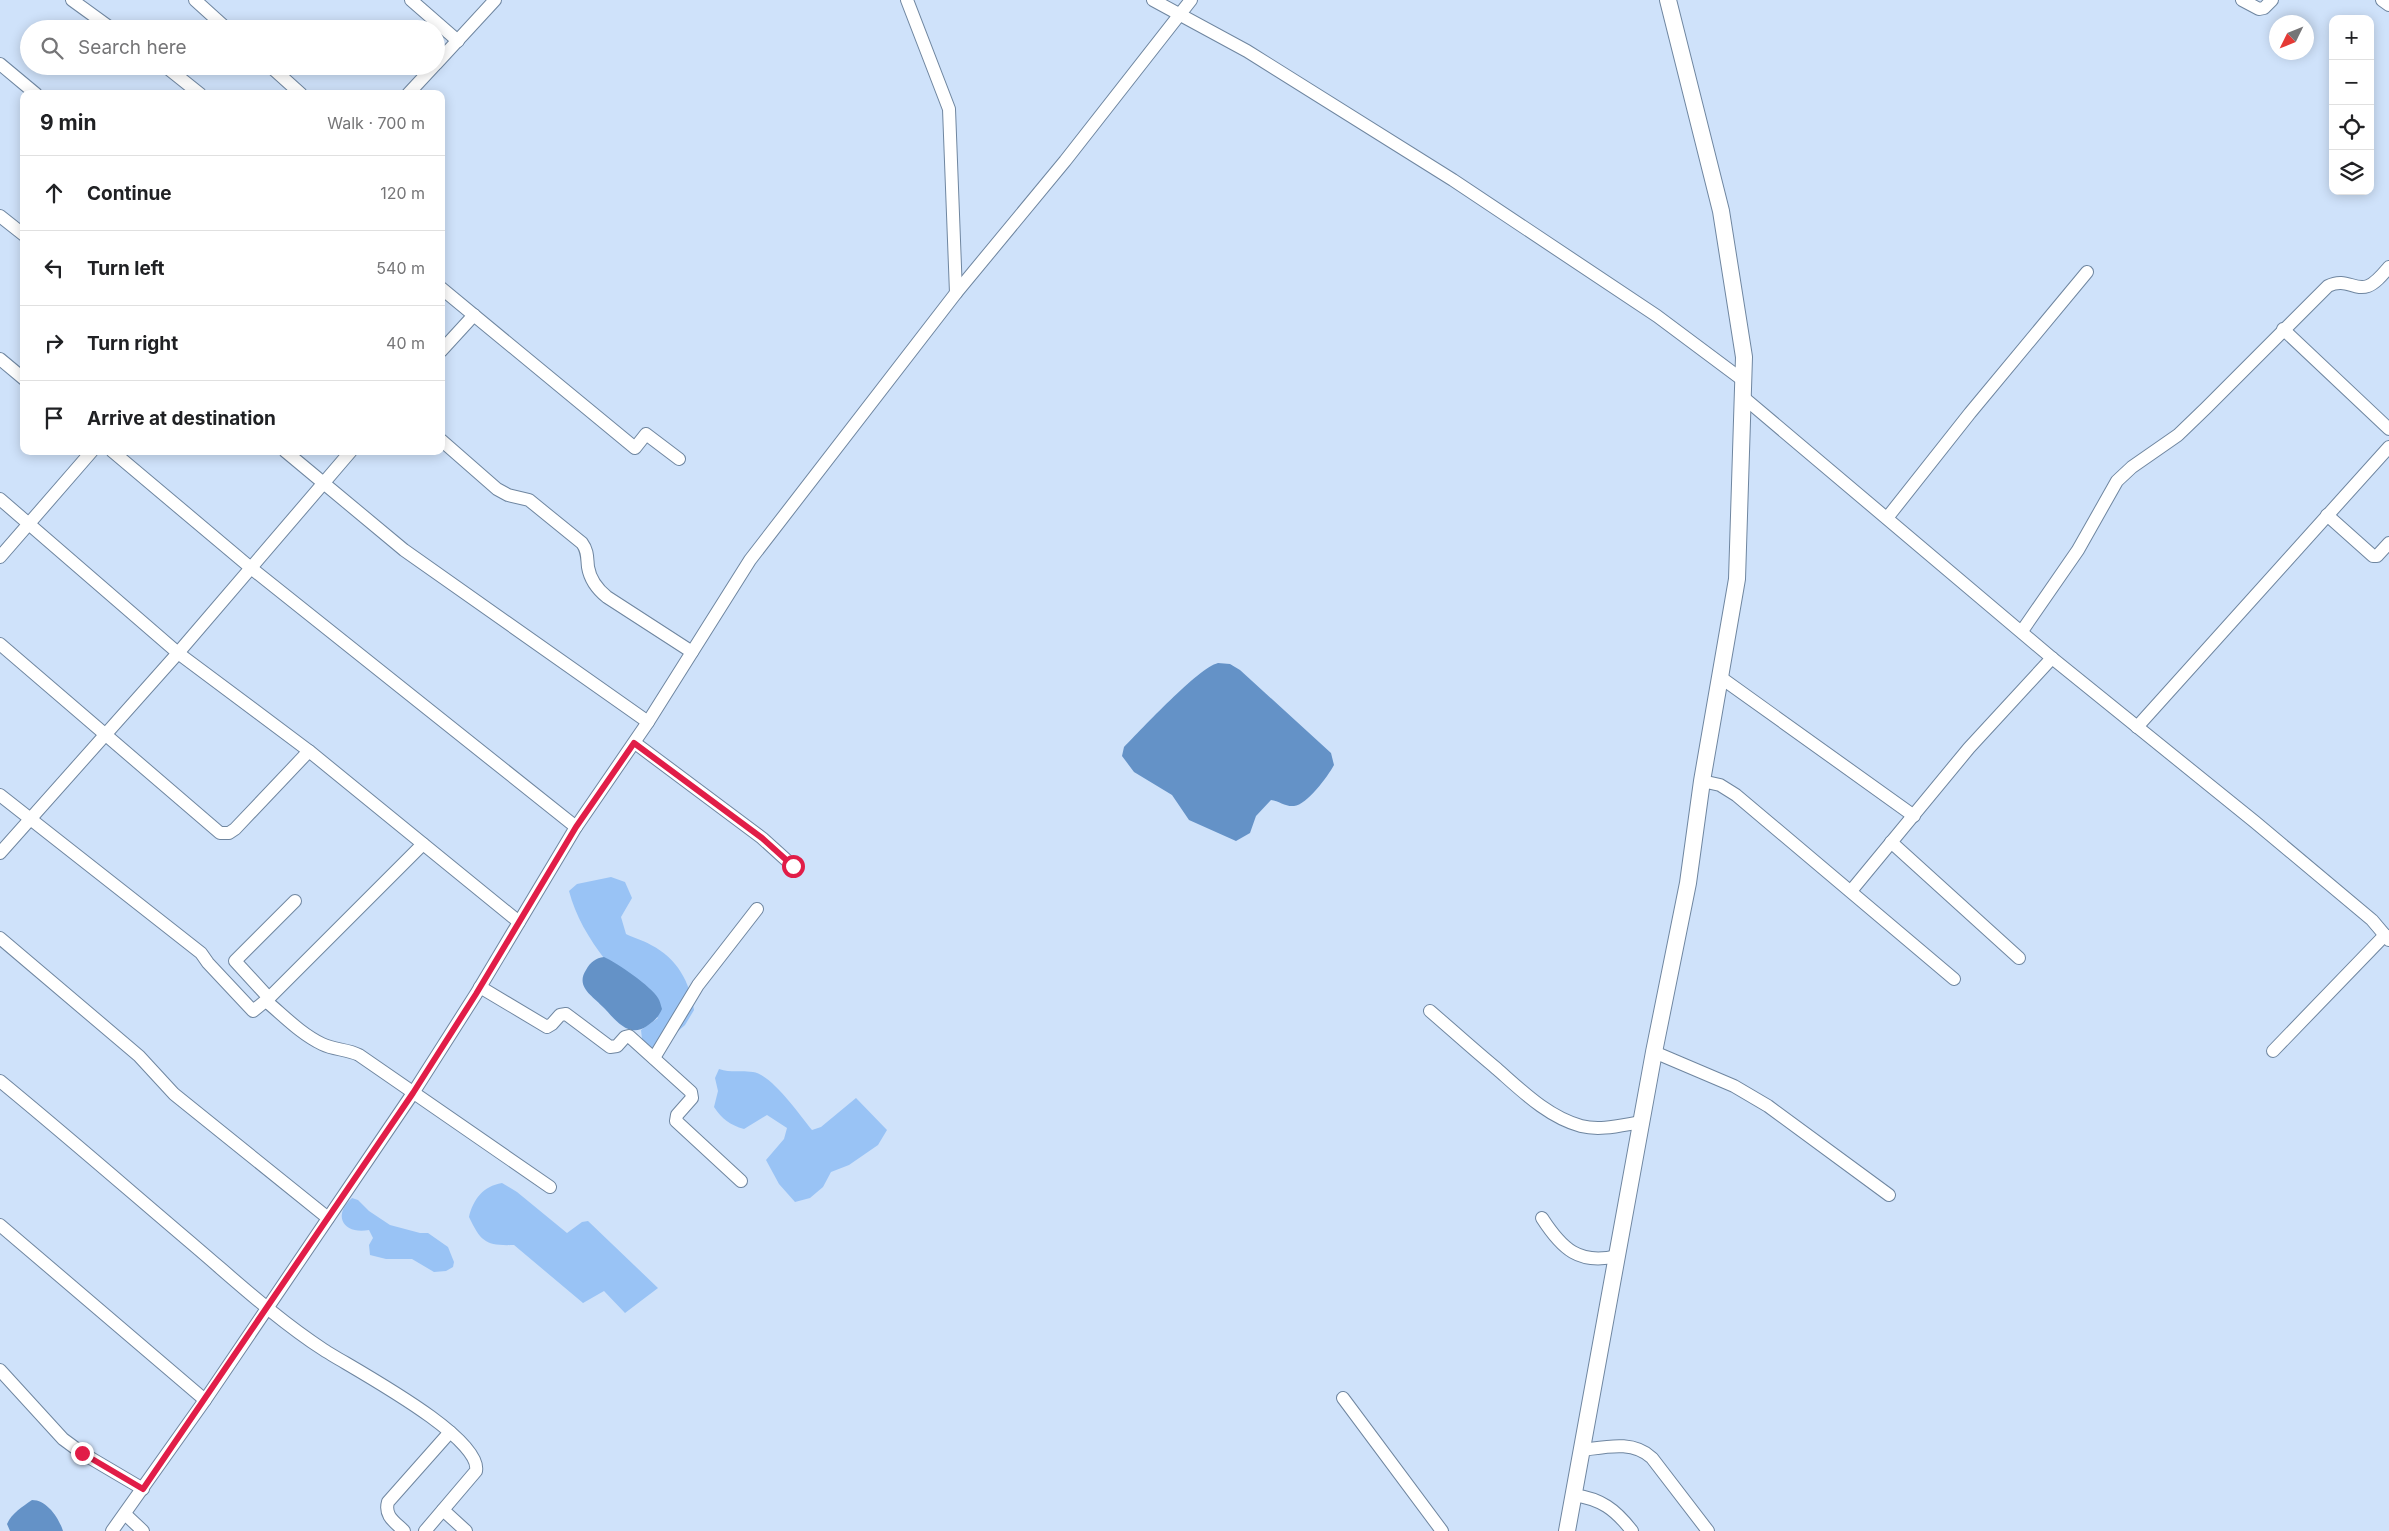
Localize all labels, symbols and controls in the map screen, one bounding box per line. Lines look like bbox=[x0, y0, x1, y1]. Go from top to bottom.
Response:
north arrow bbox=[2269, 15, 2314, 60]
map controls bbox=[2329, 15, 2374, 195]
button: + bbox=[2329, 15, 2374, 60]
search box bbox=[20, 20, 445, 75]
icon: search bbox=[38, 34, 66, 62]
text: Search here bbox=[78, 36, 187, 59]
button: − bbox=[2329, 60, 2374, 105]
button: locate bbox=[2329, 105, 2374, 150]
text: 9 min bbox=[40, 110, 97, 135]
text: Walk · 700 m bbox=[327, 113, 425, 133]
button: layers bbox=[2329, 150, 2374, 195]
icon: ahead bbox=[40, 179, 68, 207]
text: Continue bbox=[87, 182, 172, 205]
text: 120 m bbox=[380, 183, 425, 203]
icon: left bbox=[40, 254, 68, 282]
text: Turn left bbox=[87, 257, 165, 280]
text: 540 m bbox=[376, 258, 425, 278]
icon: right bbox=[40, 329, 68, 357]
text: Turn right bbox=[87, 332, 178, 355]
text: 40 m bbox=[386, 333, 425, 353]
icon: arrive bbox=[40, 404, 68, 432]
text: Arrive at destination bbox=[87, 407, 276, 430]
route start bbox=[782, 855, 805, 878]
route end bbox=[71, 1442, 94, 1465]

